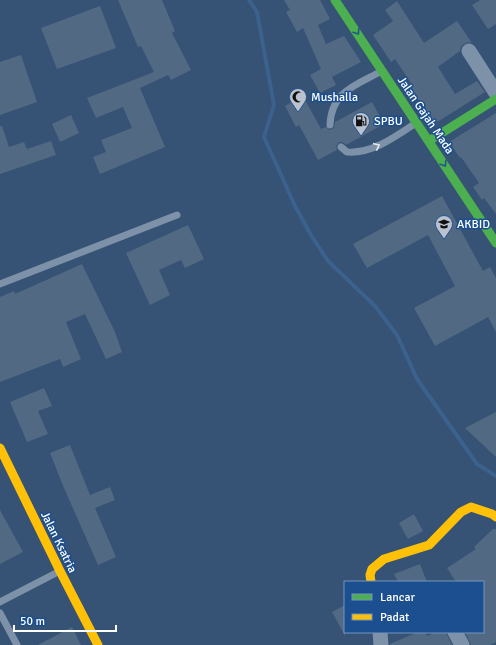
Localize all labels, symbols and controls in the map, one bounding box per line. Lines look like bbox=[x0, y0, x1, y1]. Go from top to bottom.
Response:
one-way arrow bbox=[352, 28, 359, 35]
street label: Jalan Gajah Mada bbox=[394, 74, 457, 157]
mosque icon: Mushalla bbox=[288, 87, 308, 112]
place label: Mushalla bbox=[311, 90, 358, 105]
fuel station icon: SPBU bbox=[351, 111, 371, 136]
place label: SPBU bbox=[374, 114, 403, 129]
one-way arrow bbox=[373, 143, 380, 151]
one-way arrow bbox=[440, 160, 447, 167]
school or university icon: AKBID bbox=[434, 214, 454, 239]
place label: AKBID bbox=[457, 217, 490, 232]
street label: Jalan Ksatria bbox=[37, 509, 80, 575]
legend bbox=[344, 581, 484, 633]
text: Lancar bbox=[380, 590, 416, 605]
scale bar bbox=[14, 607, 116, 633]
text: Padat bbox=[380, 610, 409, 625]
text: 50 m bbox=[20, 614, 45, 629]

